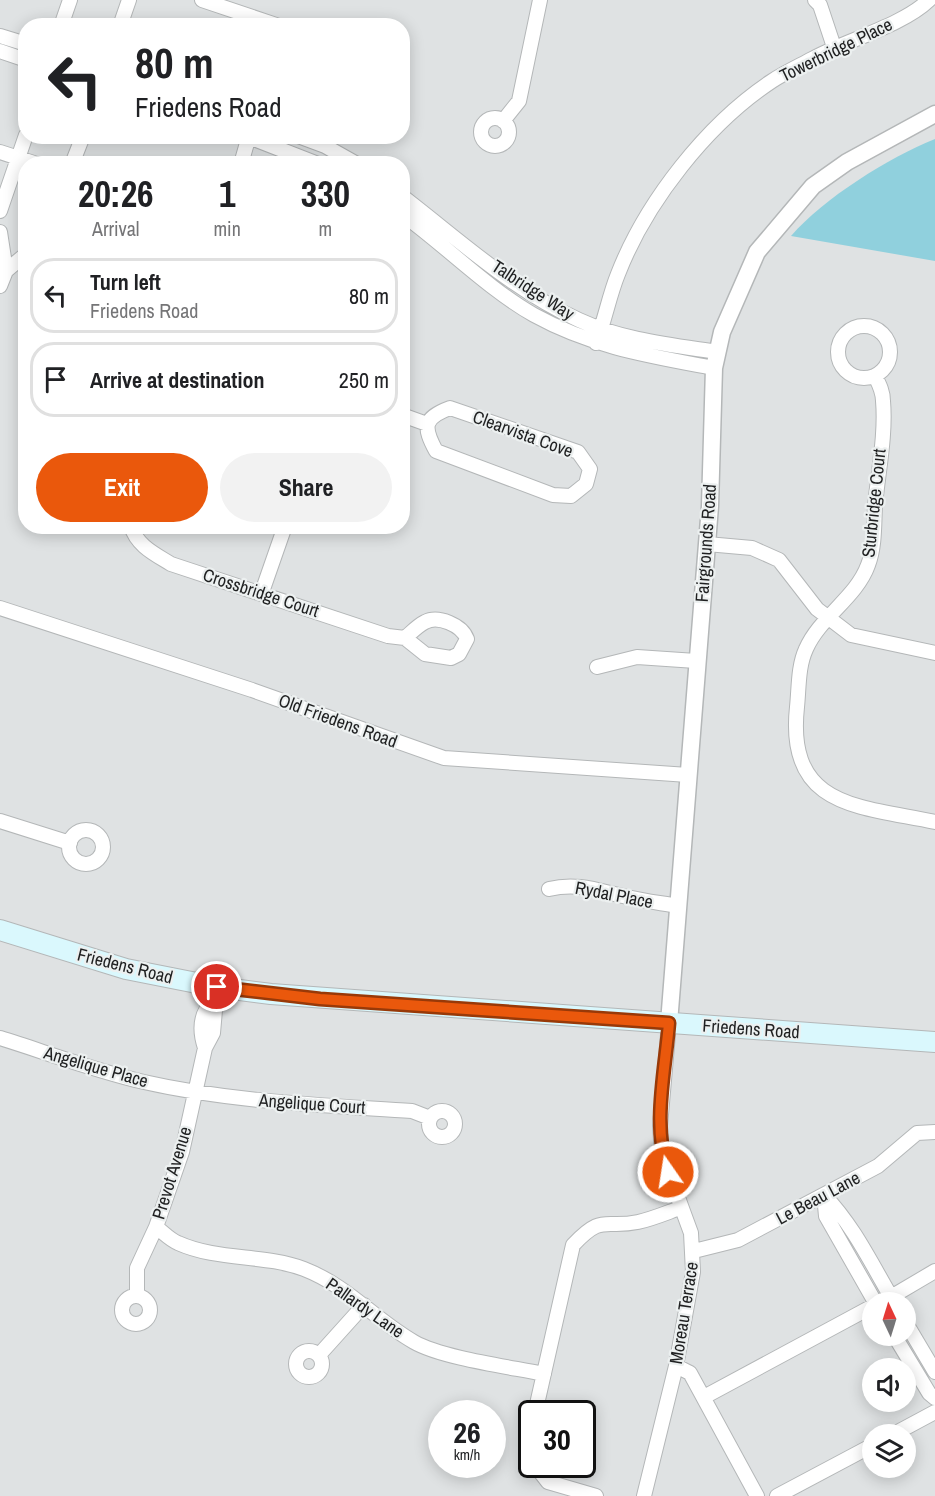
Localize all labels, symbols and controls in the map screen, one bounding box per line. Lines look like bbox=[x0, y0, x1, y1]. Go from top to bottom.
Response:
street label: Towerbridge Place bbox=[775, 12, 896, 88]
text: 80 m bbox=[135, 35, 214, 91]
icon: left bbox=[36, 42, 114, 120]
text: Friedens Road bbox=[135, 89, 281, 125]
text: 20:26 bbox=[78, 170, 153, 218]
text: 1 bbox=[219, 170, 235, 218]
text: 330 bbox=[301, 170, 350, 218]
text: Arrival bbox=[92, 215, 139, 242]
text: min bbox=[213, 215, 241, 242]
text: m bbox=[319, 215, 332, 242]
street label: Talbridge Way bbox=[487, 253, 580, 326]
text: Turn left bbox=[90, 267, 161, 297]
icon: left bbox=[39, 279, 72, 312]
text: 80 m bbox=[349, 281, 389, 311]
text: Friedens Road bbox=[90, 297, 198, 324]
icon: arrive bbox=[39, 363, 72, 396]
text: Arrive at destination bbox=[90, 365, 264, 395]
text: 250 m bbox=[339, 365, 389, 395]
street label: Clearvista Cove bbox=[470, 404, 577, 463]
street label: Sturbridge Court bbox=[855, 447, 892, 559]
button: Exit bbox=[36, 453, 208, 522]
button: Share bbox=[220, 453, 392, 522]
street label: Fairgrounds Road bbox=[689, 483, 722, 603]
street label: Crossbridge Court bbox=[200, 562, 322, 623]
street label: Old Friedens Road bbox=[275, 687, 401, 754]
street label: Rydal Place bbox=[573, 875, 655, 914]
street label: Friedens Road bbox=[75, 942, 176, 989]
pin bbox=[191, 961, 242, 1012]
icon: arrive bbox=[200, 970, 233, 1003]
street label: Friedens Road bbox=[701, 1013, 801, 1044]
street label: Angelique Place bbox=[40, 1039, 151, 1093]
street label: Angelique Court bbox=[257, 1087, 366, 1120]
street label: Prevot Avenue bbox=[146, 1123, 197, 1222]
position arrow bbox=[636, 1140, 700, 1204]
street label: Le Beau Lane bbox=[771, 1165, 864, 1230]
street label: Moreau Terrace bbox=[663, 1260, 704, 1366]
street label: Pallardy Lane bbox=[321, 1271, 409, 1344]
north arrow bbox=[862, 1292, 916, 1346]
map controls bbox=[862, 1292, 916, 1478]
button: sound bbox=[862, 1358, 916, 1412]
speed limit sign: 30 bbox=[518, 1400, 596, 1478]
text: 26 bbox=[453, 1412, 481, 1452]
button: layers bbox=[862, 1424, 916, 1478]
text: km/h bbox=[454, 1444, 480, 1465]

